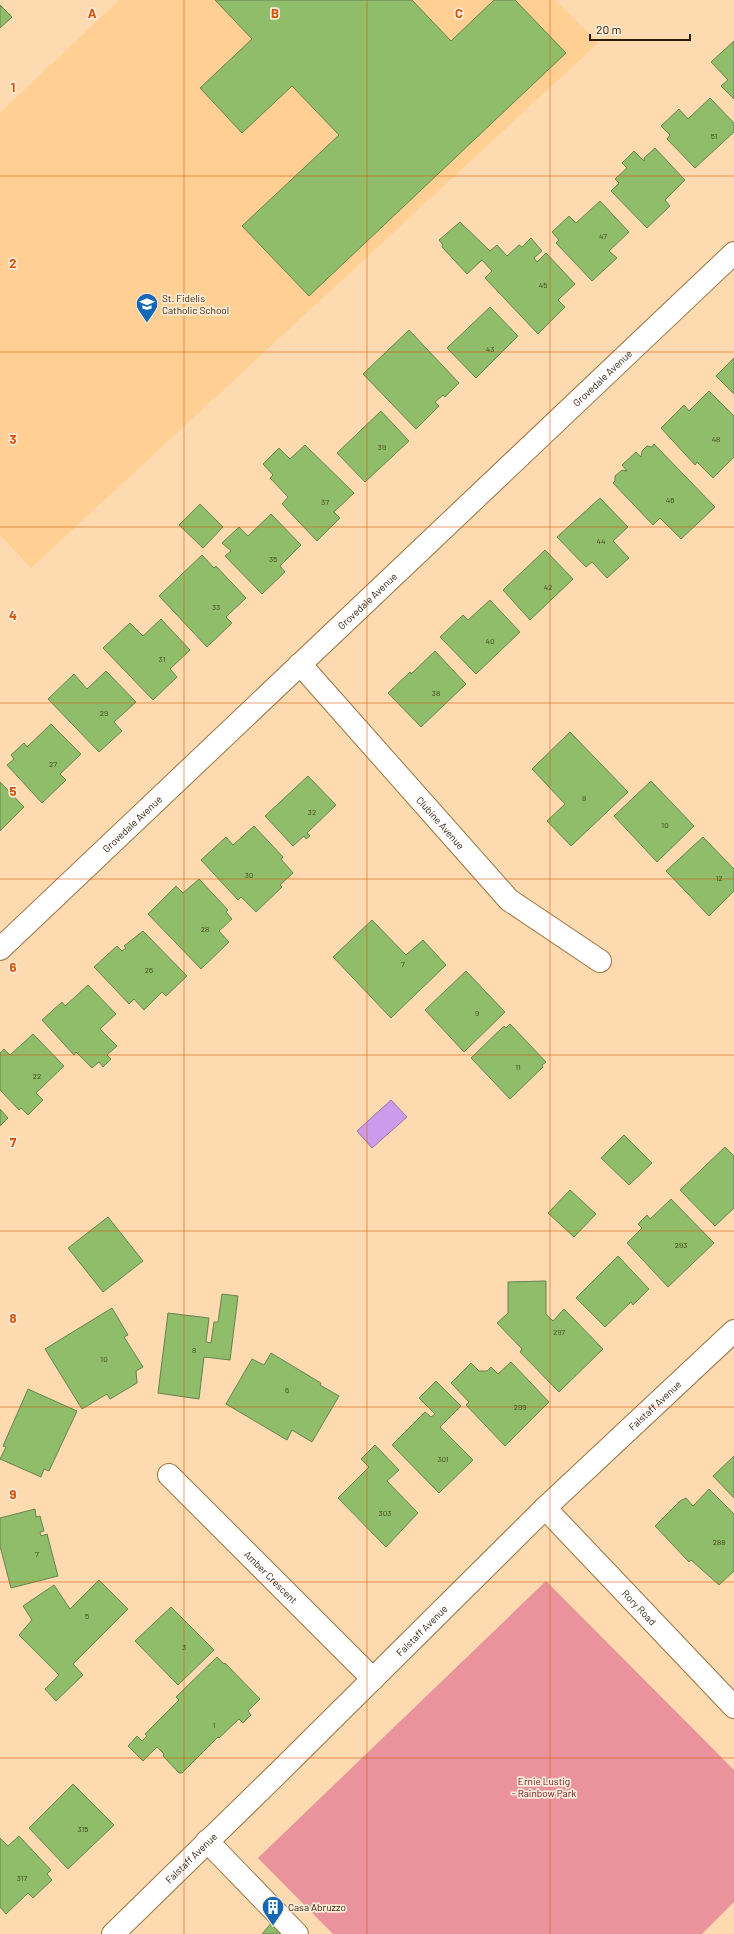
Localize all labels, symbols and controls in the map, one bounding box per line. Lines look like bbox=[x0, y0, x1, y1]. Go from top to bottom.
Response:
text: A bbox=[88, 5, 97, 21]
text: B bbox=[271, 5, 279, 21]
text: C bbox=[455, 5, 463, 21]
scale bar bbox=[590, 16, 690, 42]
text: 20 m bbox=[596, 22, 622, 36]
text: 1 bbox=[11, 79, 15, 95]
house number: 51 bbox=[711, 131, 718, 141]
house number: 47 bbox=[599, 231, 607, 241]
text: 2 bbox=[9, 255, 17, 271]
house number: 45 bbox=[539, 280, 547, 290]
school or university icon: St. Fidelis Catholic School bbox=[134, 291, 160, 324]
place label: St. Fidelis Catholic School bbox=[162, 292, 229, 316]
house number: 43 bbox=[486, 344, 494, 354]
street label: Grovedale Avenue bbox=[570, 347, 634, 409]
text: 3 bbox=[9, 431, 17, 447]
house number: 48 bbox=[712, 434, 720, 444]
house number: 39 bbox=[378, 442, 386, 452]
house number: 46 bbox=[666, 495, 674, 505]
house number: 37 bbox=[321, 497, 329, 507]
house number: 44 bbox=[597, 536, 605, 546]
house number: 35 bbox=[269, 554, 277, 564]
street label: Grovedale Avenue bbox=[335, 570, 399, 632]
house number: 42 bbox=[544, 582, 552, 592]
house number: 33 bbox=[212, 602, 220, 612]
text: 4 bbox=[9, 607, 17, 623]
house number: 40 bbox=[486, 636, 494, 646]
house number: 31 bbox=[159, 654, 166, 664]
house number: 38 bbox=[432, 688, 440, 698]
house number: 29 bbox=[100, 708, 108, 718]
house number: 27 bbox=[49, 759, 57, 769]
text: 5 bbox=[9, 783, 17, 799]
street label: Grovedale Avenue bbox=[100, 793, 164, 855]
house number: 8 bbox=[582, 793, 586, 803]
street label: Clubine Avenue bbox=[414, 794, 467, 852]
house number: 32 bbox=[308, 807, 316, 817]
house number: 10 bbox=[661, 820, 669, 830]
house number: 30 bbox=[245, 870, 253, 880]
house number: 12 bbox=[715, 873, 723, 883]
house number: 28 bbox=[201, 924, 209, 934]
text: 6 bbox=[10, 959, 17, 975]
house number: 7 bbox=[401, 959, 405, 969]
house number: 26 bbox=[145, 965, 153, 975]
house number: 9 bbox=[475, 1008, 479, 1018]
house number: 11 bbox=[515, 1062, 521, 1072]
house number: 22 bbox=[33, 1071, 41, 1081]
text: 7 bbox=[10, 1134, 17, 1150]
house number: 293 bbox=[675, 1240, 687, 1250]
text: 8 bbox=[9, 1310, 17, 1326]
house number: 297 bbox=[553, 1327, 565, 1337]
house number: 8 bbox=[192, 1345, 196, 1355]
house number: 10 bbox=[100, 1354, 108, 1364]
street label: Falstaff Avenue bbox=[626, 1378, 683, 1433]
house number: 6 bbox=[285, 1385, 289, 1395]
house number: 299 bbox=[514, 1402, 526, 1412]
house number: 301 bbox=[437, 1454, 449, 1464]
text: 9 bbox=[10, 1486, 17, 1502]
house number: 303 bbox=[379, 1508, 391, 1518]
house number: 288 bbox=[713, 1537, 725, 1547]
street label: Amber Crescent bbox=[242, 1548, 300, 1606]
house number: 7 bbox=[35, 1549, 39, 1559]
street label: Rory Road bbox=[620, 1587, 659, 1628]
street label: Falstaff Avenue bbox=[394, 1602, 450, 1658]
house number: 5 bbox=[85, 1611, 89, 1621]
house number: 3 bbox=[182, 1642, 186, 1652]
house number: 1 bbox=[213, 1720, 216, 1730]
park label: Ernie Lustig - Rainbow Park bbox=[512, 1775, 576, 1799]
house number: 315 bbox=[78, 1824, 88, 1834]
street label: Falstaff Avenue bbox=[163, 1830, 219, 1886]
house number: 317 bbox=[17, 1873, 28, 1883]
building icon: Casa Abruzzo bbox=[260, 1894, 286, 1927]
place label: Casa Abruzzo bbox=[288, 1901, 346, 1913]

